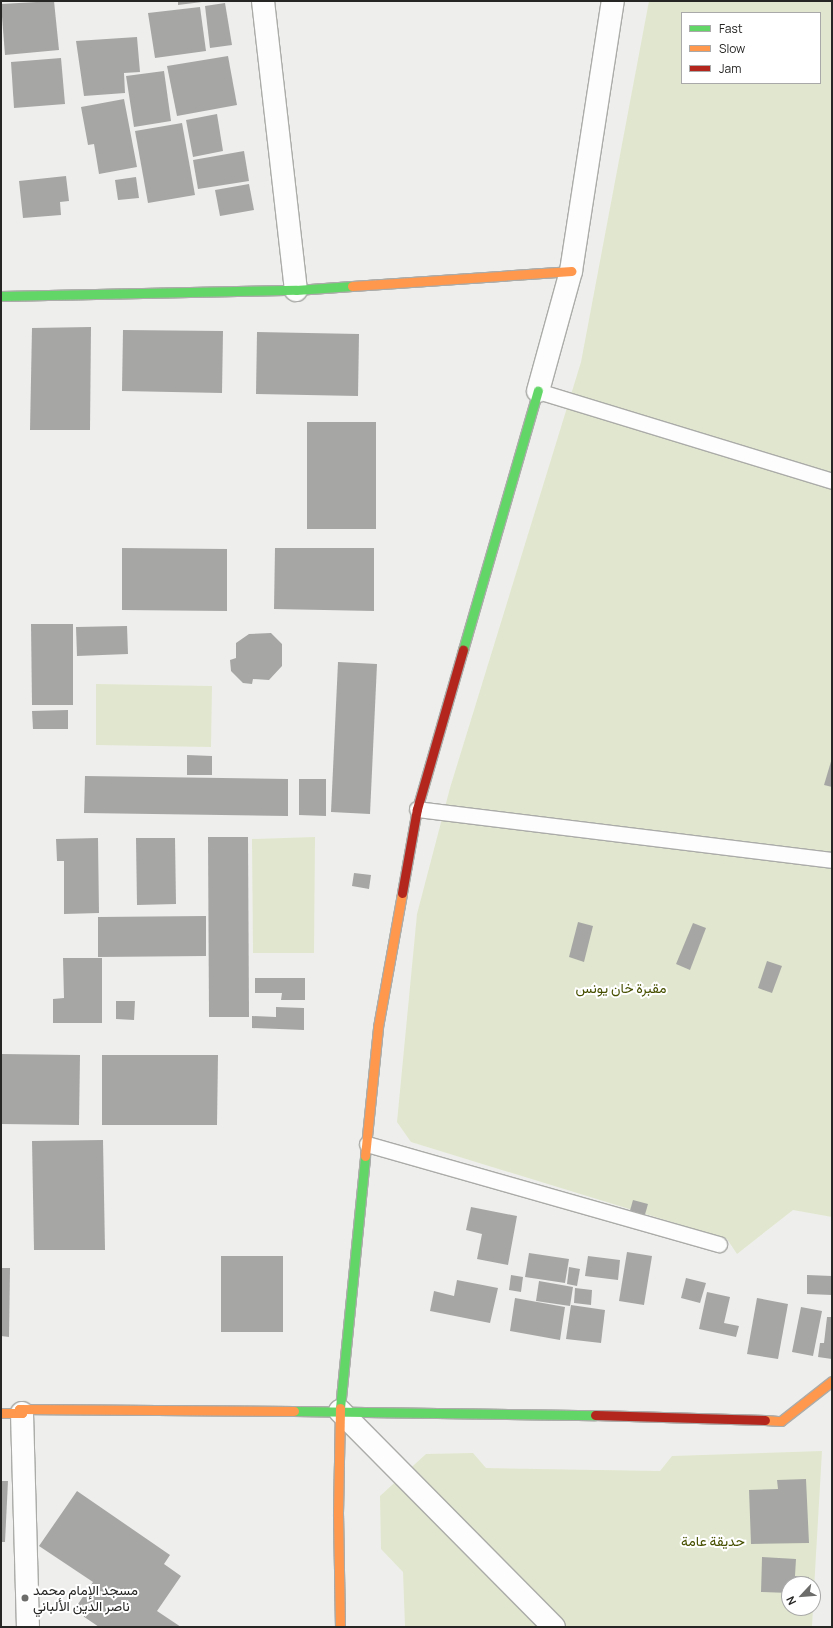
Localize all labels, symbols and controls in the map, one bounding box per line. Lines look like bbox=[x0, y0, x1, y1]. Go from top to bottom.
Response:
legend bbox=[681, 12, 821, 84]
text: Fast bbox=[719, 20, 743, 37]
text: Slow bbox=[719, 40, 745, 57]
text: Jam bbox=[719, 60, 741, 77]
park label: مقبرة خان يونس bbox=[576, 980, 666, 996]
park label: حديقة عامة bbox=[681, 1533, 745, 1549]
north arrow bbox=[781, 1576, 821, 1616]
place label: مسجد الإمام محمد ناصر الدين الألباني bbox=[33, 1582, 138, 1614]
marker: مسجد الإمام محمد ناصر الدين الألباني bbox=[20, 1593, 30, 1603]
text: N bbox=[782, 1594, 799, 1608]

